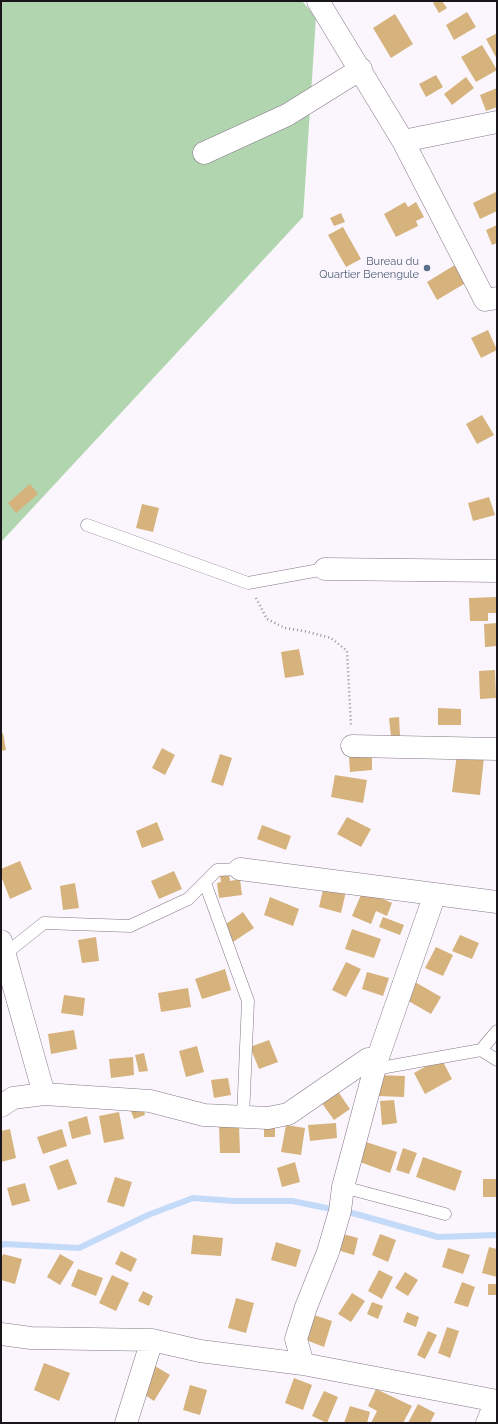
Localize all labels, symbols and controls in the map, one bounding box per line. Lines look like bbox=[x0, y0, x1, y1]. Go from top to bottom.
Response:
place label: Bureau du Quartier Benengule bbox=[319, 255, 419, 281]
marker: Bureau du Quartier Benengule bbox=[422, 263, 432, 273]

